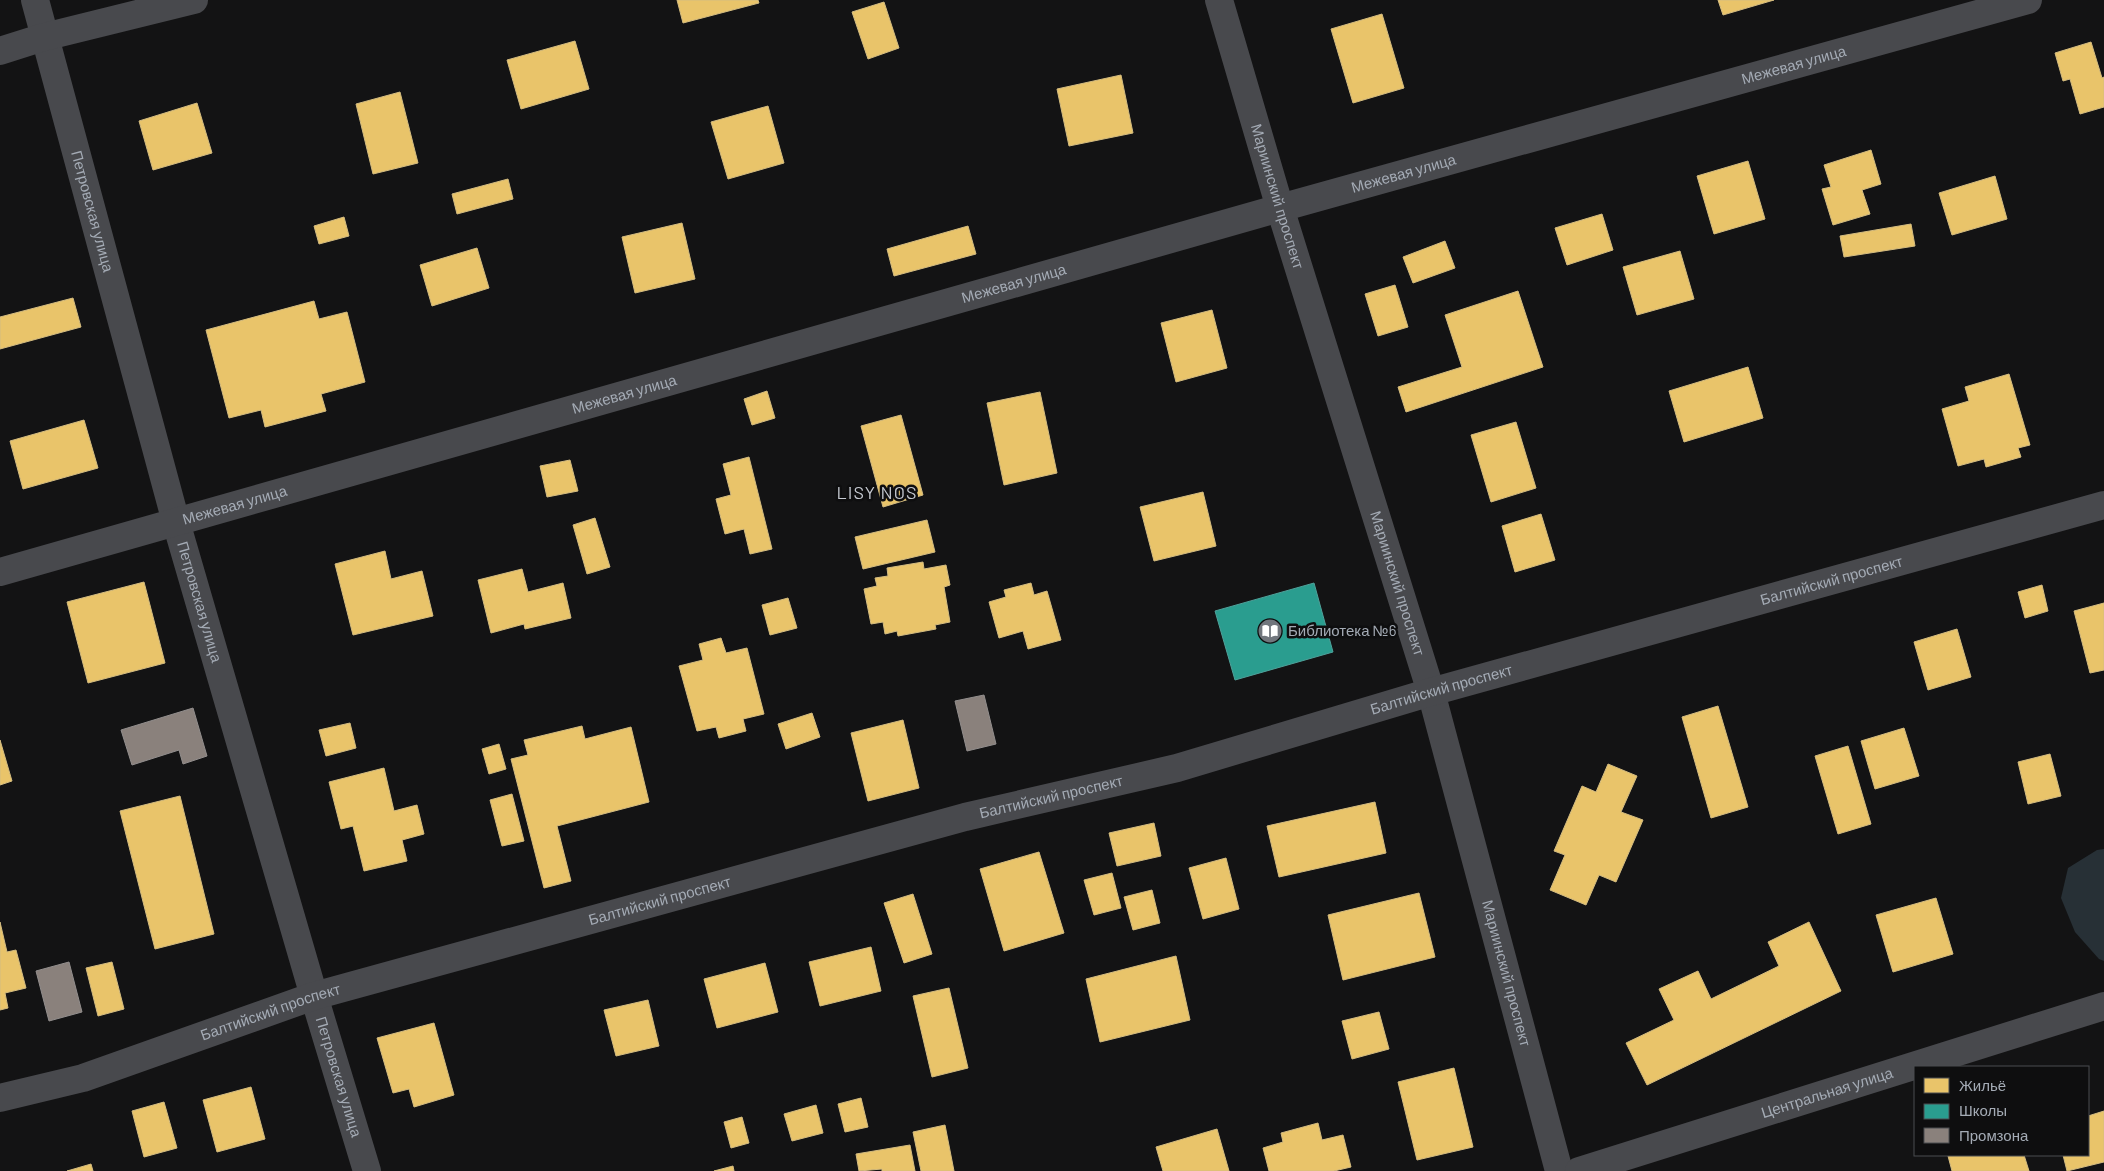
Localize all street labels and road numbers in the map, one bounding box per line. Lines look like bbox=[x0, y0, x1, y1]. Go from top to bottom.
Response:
street label: Межевая улица bbox=[1739, 41, 1848, 87]
street label: Мариинский проспект bbox=[1248, 122, 1309, 271]
street label: Петровская улица bbox=[68, 148, 118, 275]
street label: Межевая улица bbox=[1349, 149, 1458, 196]
street label: Межевая улица bbox=[959, 259, 1068, 306]
street label: Межевая улица bbox=[570, 370, 679, 417]
street label: Межевая улица bbox=[180, 481, 289, 528]
street label: Мариинский проспект bbox=[1367, 508, 1429, 658]
street label: Петровская улица bbox=[174, 539, 227, 665]
street label: Балтийский проспект bbox=[1758, 551, 1904, 608]
street label: Балтийский проспект bbox=[1368, 660, 1514, 718]
street label: Балтийский проспект bbox=[977, 771, 1125, 821]
street label: Балтийский проспект bbox=[586, 872, 733, 928]
street label: Мариинский проспект bbox=[1479, 898, 1535, 1048]
street label: Балтийский проспект bbox=[198, 979, 342, 1044]
street label: Петровская улица bbox=[313, 1014, 366, 1140]
street label: Центральная улица bbox=[1759, 1063, 1895, 1121]

